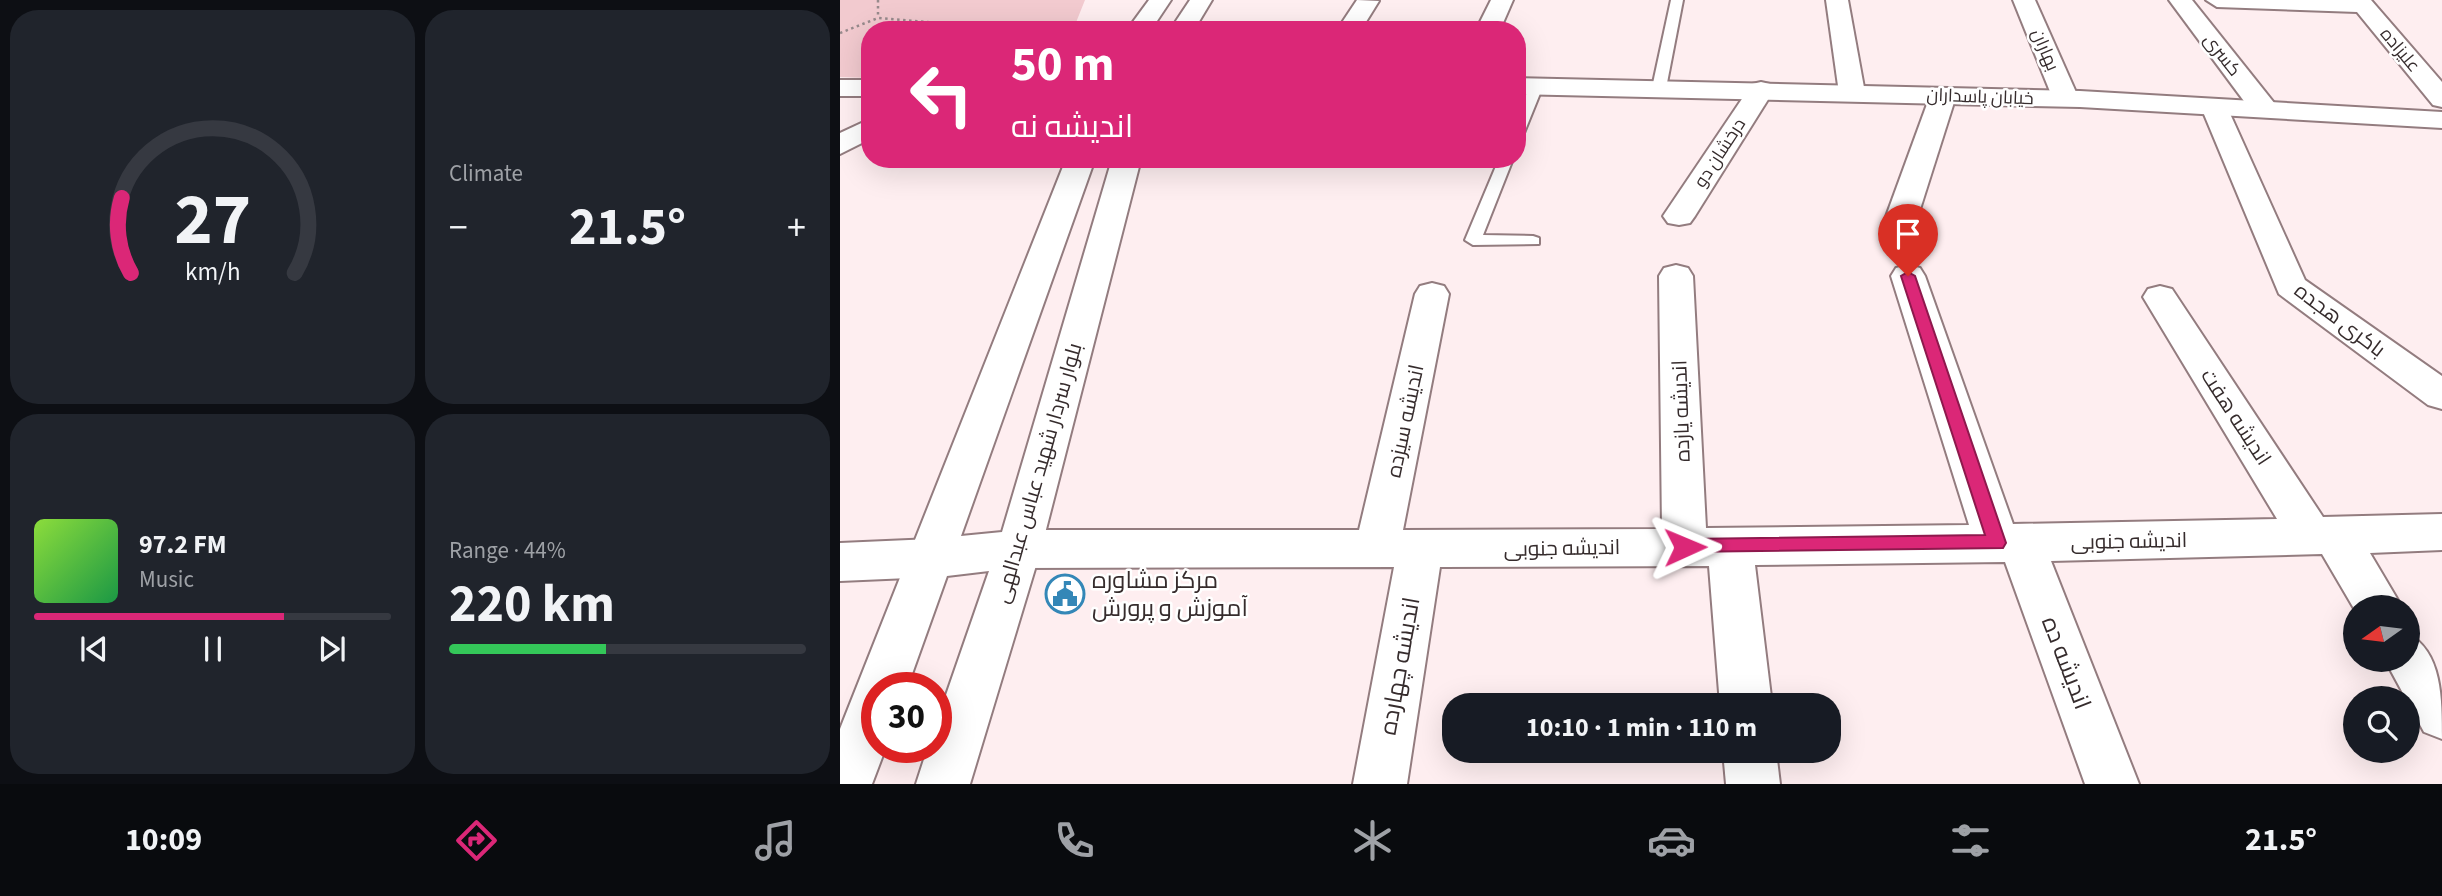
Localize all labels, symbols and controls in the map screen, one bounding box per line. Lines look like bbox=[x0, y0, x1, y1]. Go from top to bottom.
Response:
street label: علیزاده bbox=[2374, 22, 2426, 78]
street label: بهاران bbox=[2025, 25, 2065, 75]
street label: کسری bbox=[2197, 28, 2247, 82]
text: 50 m bbox=[1011, 30, 1115, 100]
icon: left bbox=[896, 49, 987, 140]
street label: خیابان پاسداران bbox=[1926, 83, 2034, 111]
text: اندیشه نه bbox=[1011, 104, 1133, 150]
street label: درخشان دو bbox=[1688, 113, 1752, 193]
text: Climate bbox=[449, 157, 523, 190]
text: 27 bbox=[174, 168, 251, 272]
text: 21.5° bbox=[569, 191, 686, 265]
text: − bbox=[449, 201, 468, 255]
text: + bbox=[787, 201, 806, 255]
pin bbox=[1878, 204, 1938, 276]
icon: arrive bbox=[1889, 215, 1927, 253]
text: km/h bbox=[185, 254, 240, 290]
street label: باکری هجده bbox=[2288, 276, 2392, 364]
street label: بلوار سردار شهید عباس عبدالهی bbox=[986, 339, 1090, 607]
street label: اندیشه یازده bbox=[1664, 359, 1698, 463]
street label: اندیشه سیزده bbox=[1378, 362, 1432, 480]
street label: اندیشه هفت bbox=[2194, 363, 2278, 471]
position arrow bbox=[1648, 510, 1722, 584]
street label: اندیشه جنوبی bbox=[2070, 525, 2188, 557]
text: 97.2 FM bbox=[139, 526, 227, 563]
street label: اندیشه جنوبی bbox=[1503, 532, 1621, 564]
text: Range · 44% bbox=[449, 534, 566, 567]
text: Music bbox=[139, 563, 194, 596]
place label: مرکز مشاوره آموزش و پرورش bbox=[1092, 563, 1248, 626]
text: 220 km bbox=[449, 568, 615, 642]
public building icon: مرکز مشاوره آموزش و پرورش bbox=[1044, 573, 1086, 615]
street label: اندیشه چهارده bbox=[1371, 594, 1429, 738]
north arrow bbox=[2343, 595, 2420, 672]
map controls bbox=[2343, 595, 2420, 763]
street label: اندیشه ده bbox=[2032, 611, 2100, 715]
icon: previous bbox=[75, 630, 113, 668]
icon: pause bbox=[194, 630, 232, 668]
icon: next bbox=[313, 630, 351, 668]
speed limit sign: 30 bbox=[861, 672, 952, 763]
button: search bbox=[2343, 686, 2420, 763]
text: 10:10 · 1 min · 110 m bbox=[1526, 709, 1757, 746]
icon: directions bbox=[452, 816, 501, 865]
icon: music bbox=[751, 816, 800, 865]
icon: phone bbox=[1050, 816, 1099, 865]
icon: climate bbox=[1348, 816, 1397, 865]
icon: car bbox=[1647, 816, 1696, 865]
icon: filters bbox=[1946, 816, 1995, 865]
text: 10:09 bbox=[125, 817, 202, 863]
text: 21.5° bbox=[2245, 817, 2317, 863]

